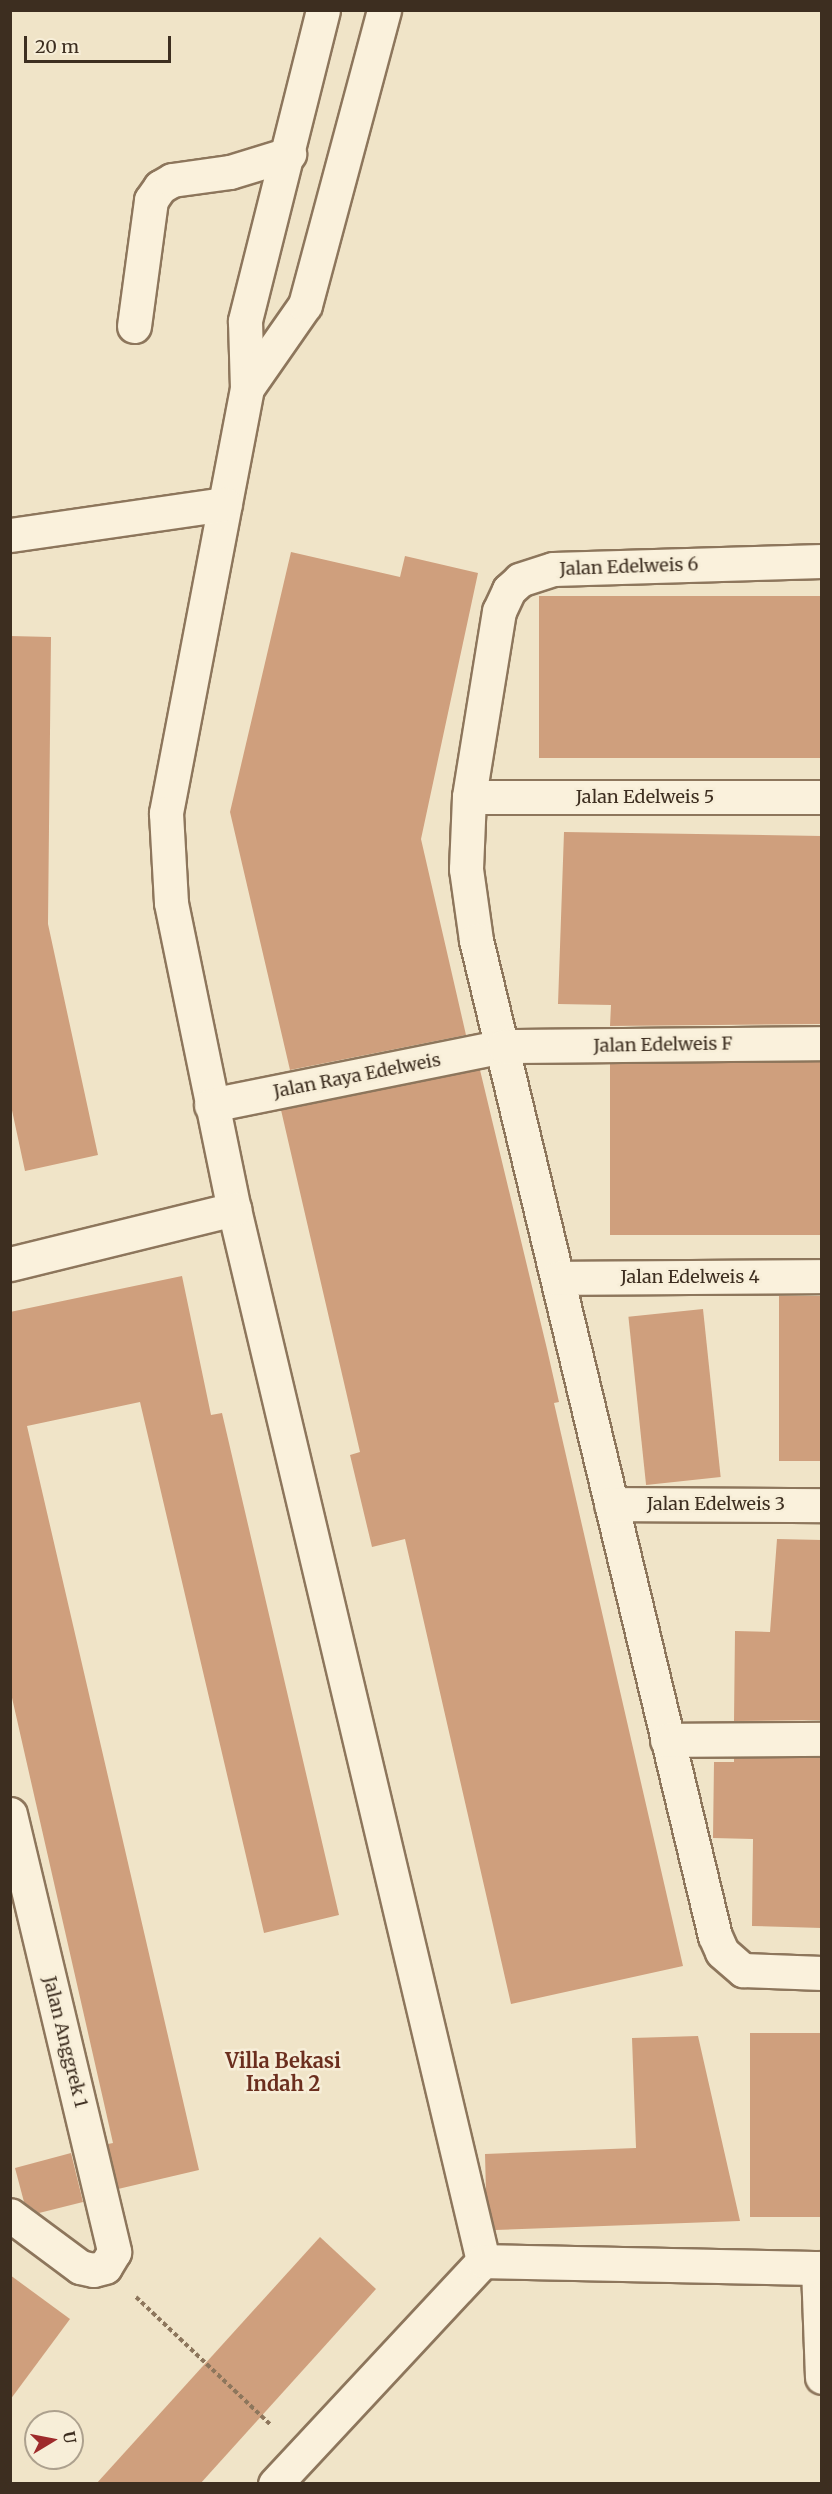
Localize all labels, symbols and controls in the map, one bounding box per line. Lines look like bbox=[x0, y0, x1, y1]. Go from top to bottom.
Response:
scale bar bbox=[27, 24, 174, 62]
text: 20 m bbox=[35, 35, 79, 58]
street label: Jalan Edelweis 6 bbox=[559, 554, 699, 580]
street label: Jalan Edelweis 5 bbox=[576, 786, 714, 808]
street label: Jalan Edelweis F bbox=[593, 1033, 733, 1057]
street label: Jalan Raya Edelweis bbox=[272, 1049, 442, 1103]
street label: Jalan Edelweis 4 bbox=[620, 1266, 760, 1288]
street label: Jalan Edelweis 3 bbox=[647, 1493, 785, 1515]
street label: Jalan Anggrek 1 bbox=[38, 1974, 92, 2110]
district label: Villa Bekasi Indah 2 bbox=[225, 2048, 341, 2095]
north arrow bbox=[24, 2410, 84, 2470]
text: U bbox=[59, 2430, 81, 2445]

